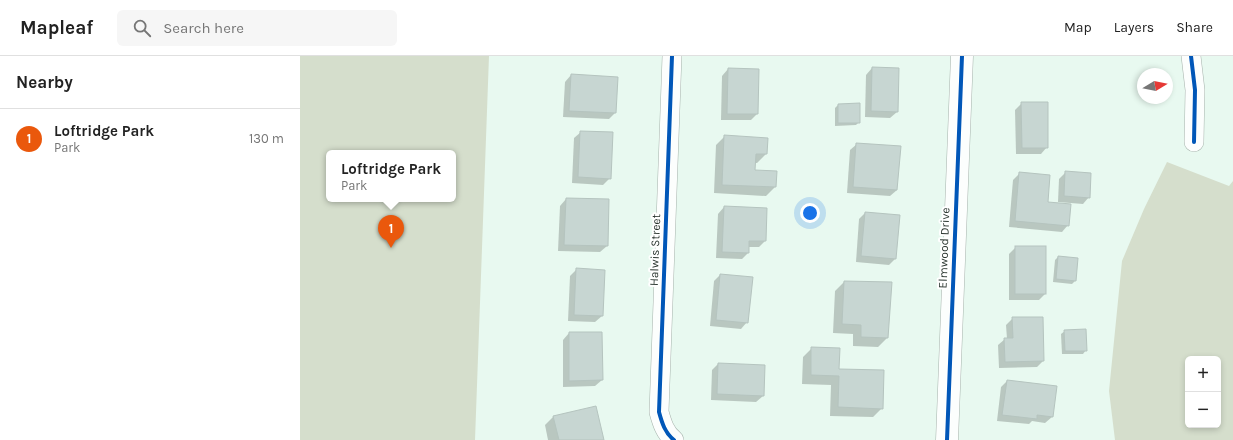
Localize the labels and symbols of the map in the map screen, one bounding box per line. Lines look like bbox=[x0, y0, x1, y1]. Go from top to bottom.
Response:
north arrow bbox=[1137, 68, 1173, 104]
your location bbox=[800, 203, 820, 223]
street label: Elmwood Drive bbox=[936, 207, 952, 289]
street label: Halwis Street bbox=[647, 213, 663, 286]
pin: 1 bbox=[378, 215, 404, 248]

